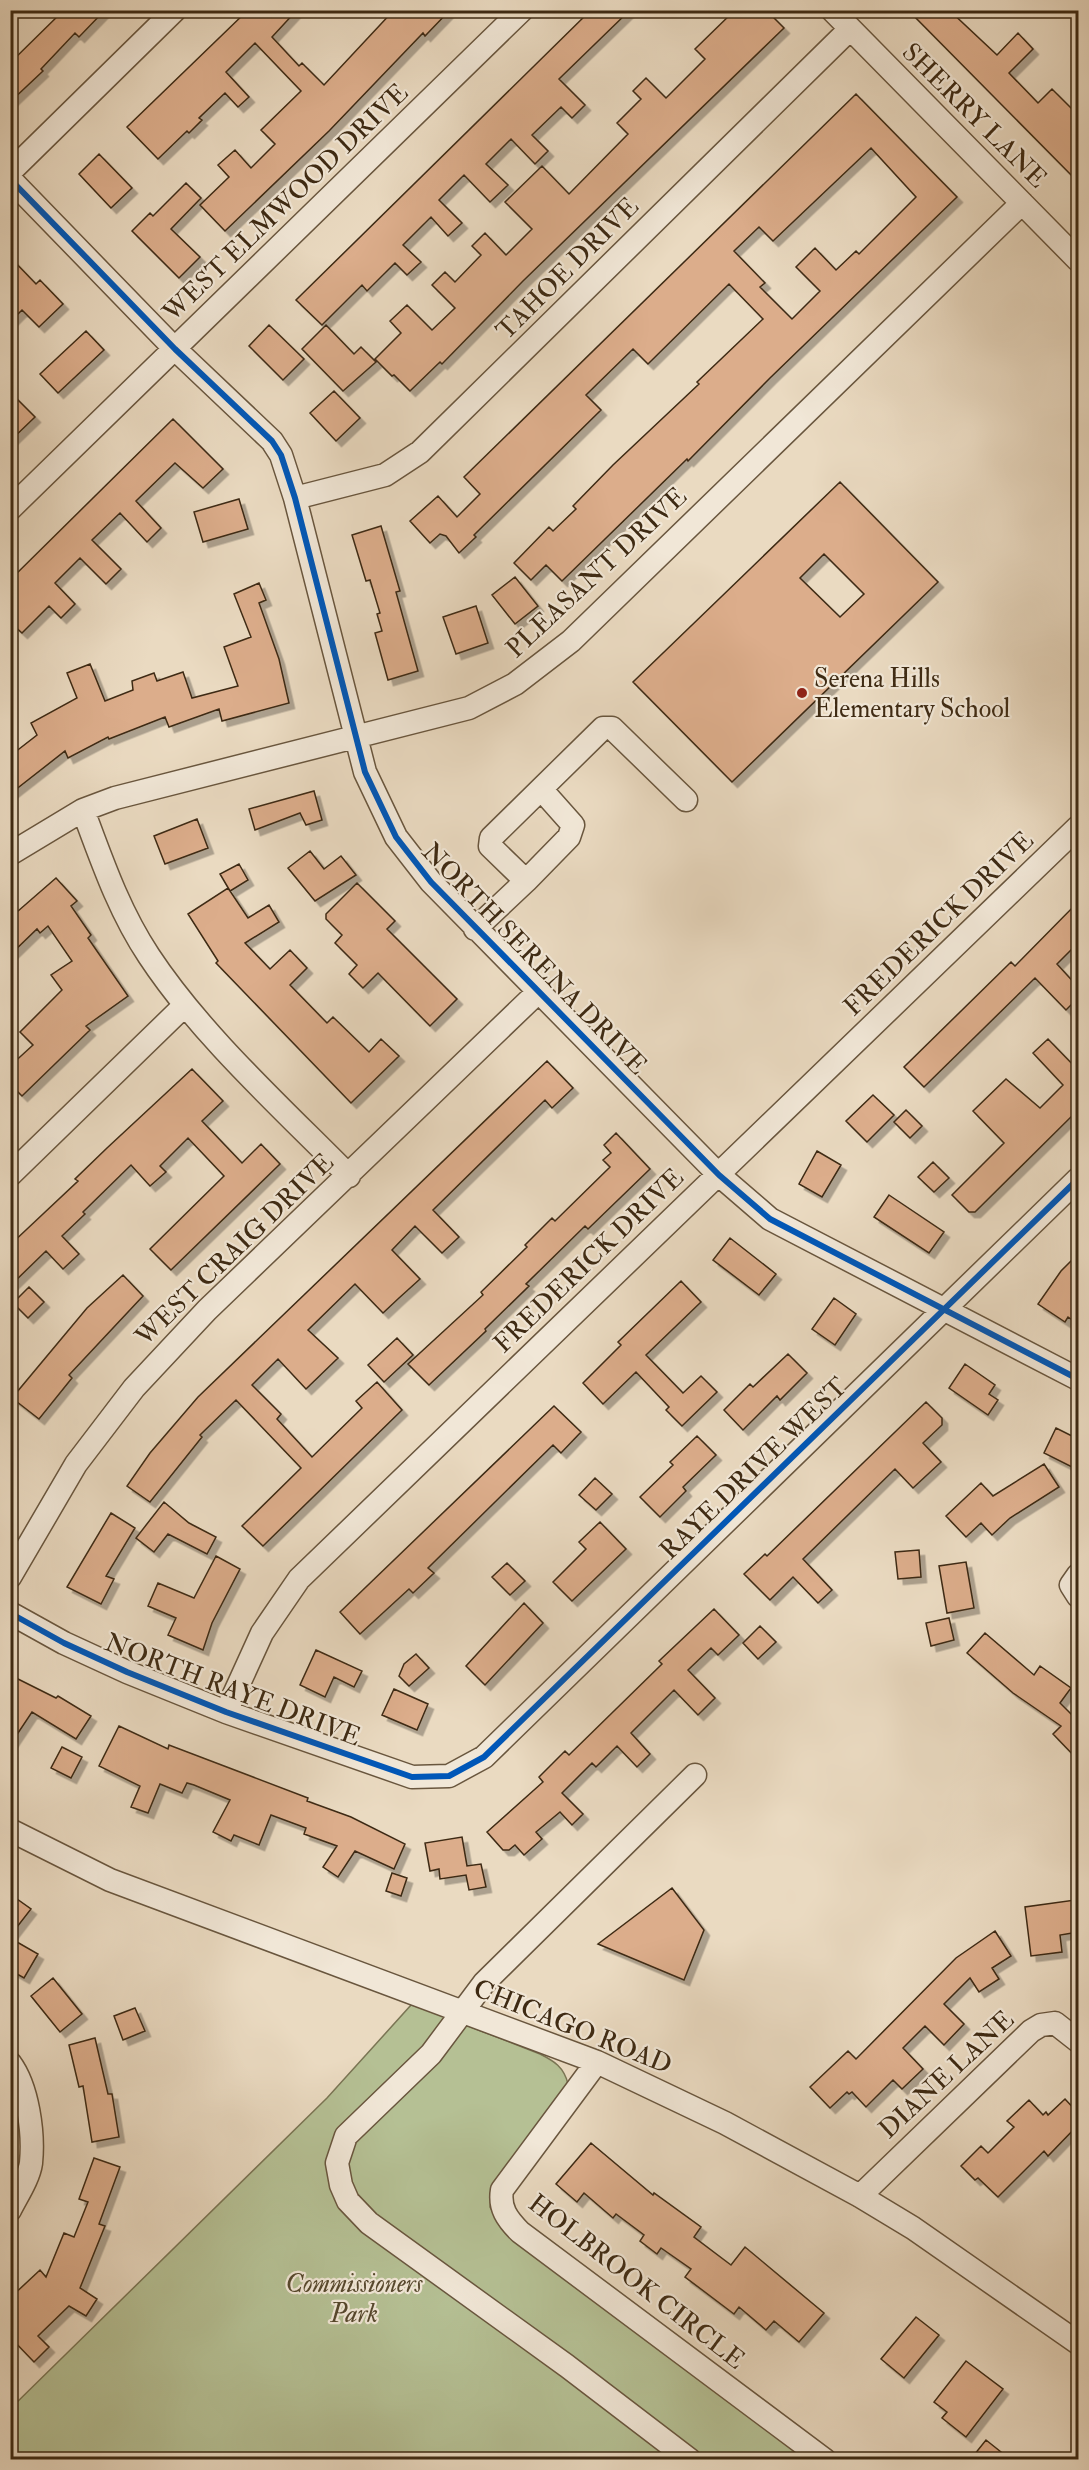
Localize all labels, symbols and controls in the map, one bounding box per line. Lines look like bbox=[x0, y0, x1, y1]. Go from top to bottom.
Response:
street label: SHERRY LANE bbox=[895, 36, 1054, 195]
street label: WEST ELMWOOD DRIVE bbox=[156, 77, 415, 329]
street label: TAHOE DRIVE bbox=[490, 191, 646, 347]
street label: PLEASANT DRIVE bbox=[500, 481, 694, 665]
place label: Serena Hills Elementary School bbox=[814, 663, 1011, 725]
marker: Serena Hills Elementary School bbox=[795, 686, 809, 700]
street label: FREDERICK DRIVE bbox=[837, 825, 1040, 1023]
street label: NORTH SERENA DRIVE bbox=[415, 836, 654, 1081]
street label: WEST CRAIG DRIVE bbox=[128, 1147, 341, 1353]
street label: FREDERICK DRIVE bbox=[487, 1162, 690, 1360]
street label: RAYE DRIVE WEST bbox=[653, 1371, 854, 1566]
street label: NORTH RAYE DRIVE bbox=[100, 1626, 365, 1754]
street label: CHICAGO ROAD bbox=[469, 1973, 676, 2081]
street label: DIANE LANE bbox=[872, 2004, 1021, 2146]
street label: HOLBROOK CIRCLE bbox=[522, 2187, 751, 2376]
park label: Commissioners Park bbox=[286, 2268, 423, 2330]

